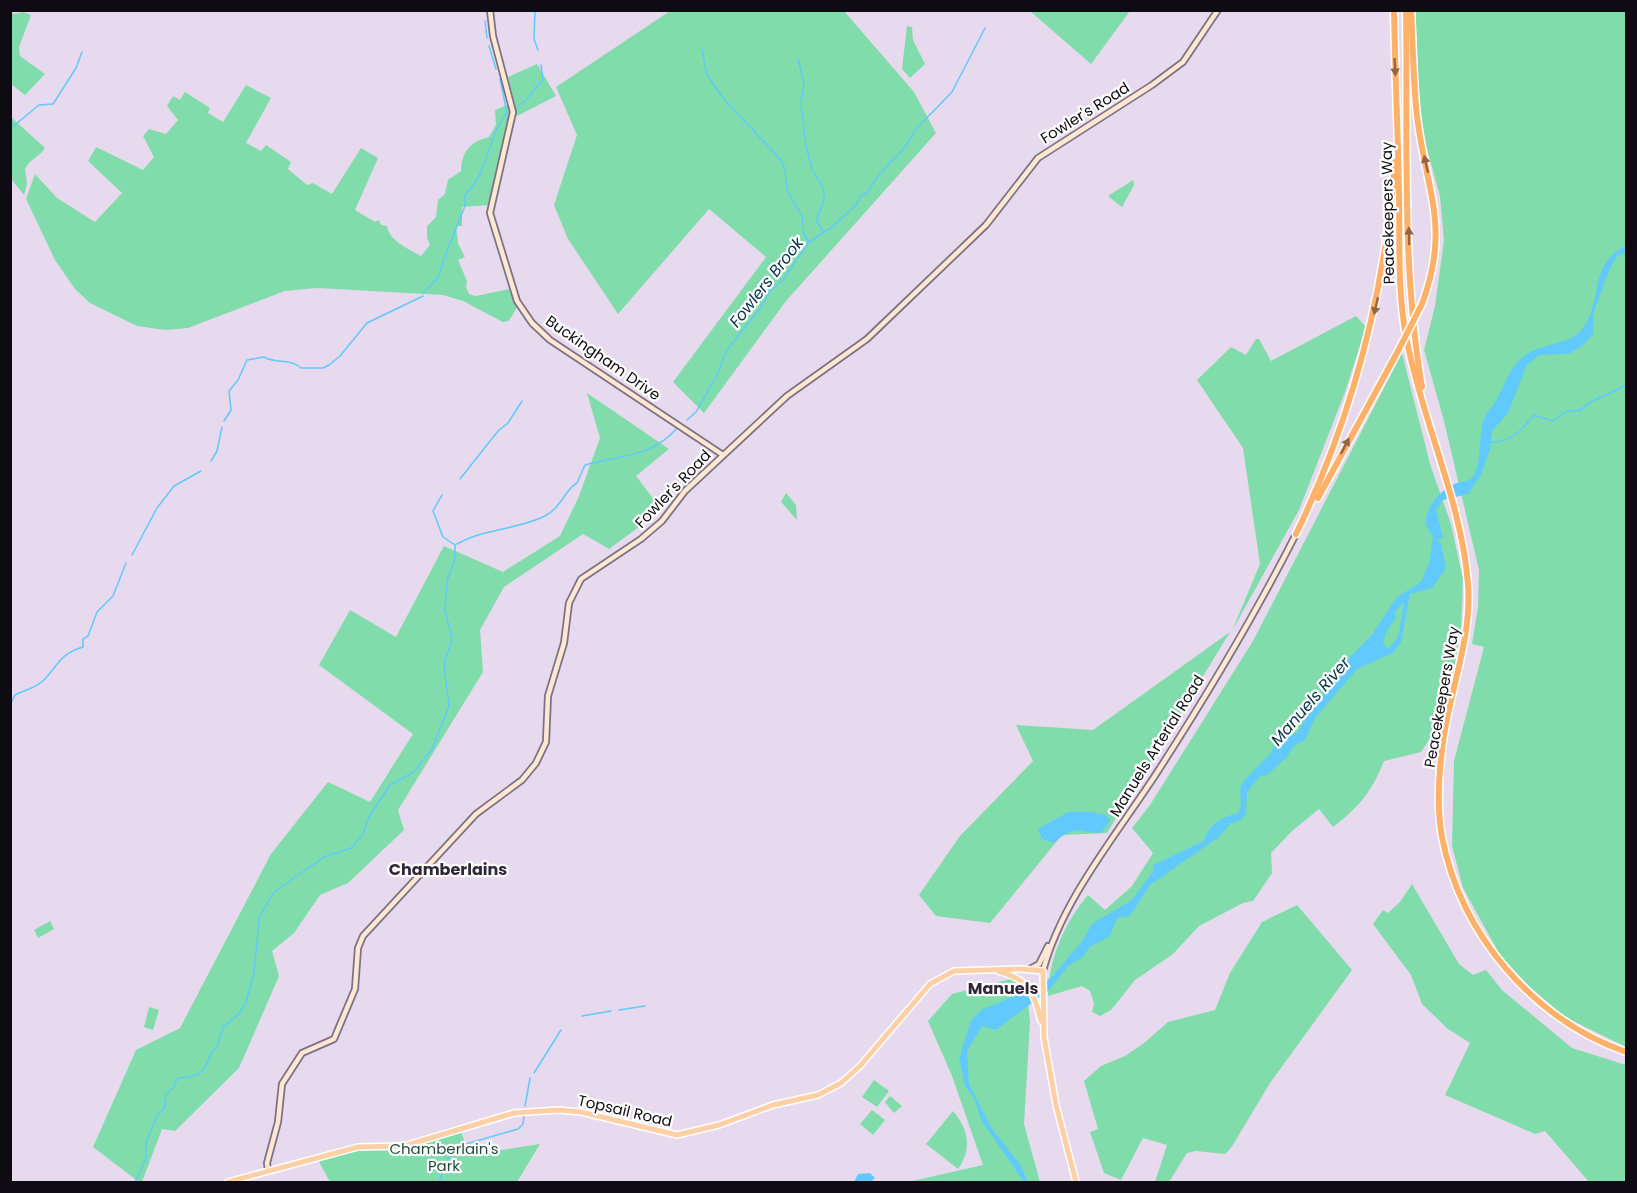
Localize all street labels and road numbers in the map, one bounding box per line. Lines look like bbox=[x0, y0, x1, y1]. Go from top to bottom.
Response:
street label: Fowler's Road bbox=[1036, 77, 1133, 148]
street label: Peacekeepers Way bbox=[1376, 141, 1399, 285]
street label: Buckingham Drive bbox=[542, 310, 665, 405]
street label: Fowler's Road bbox=[630, 445, 715, 532]
street label: Peacekeepers Way bbox=[1419, 624, 1464, 769]
street label: Manuels Arterial Road bbox=[1104, 671, 1209, 821]
street label: Topsail Road bbox=[576, 1089, 674, 1132]

